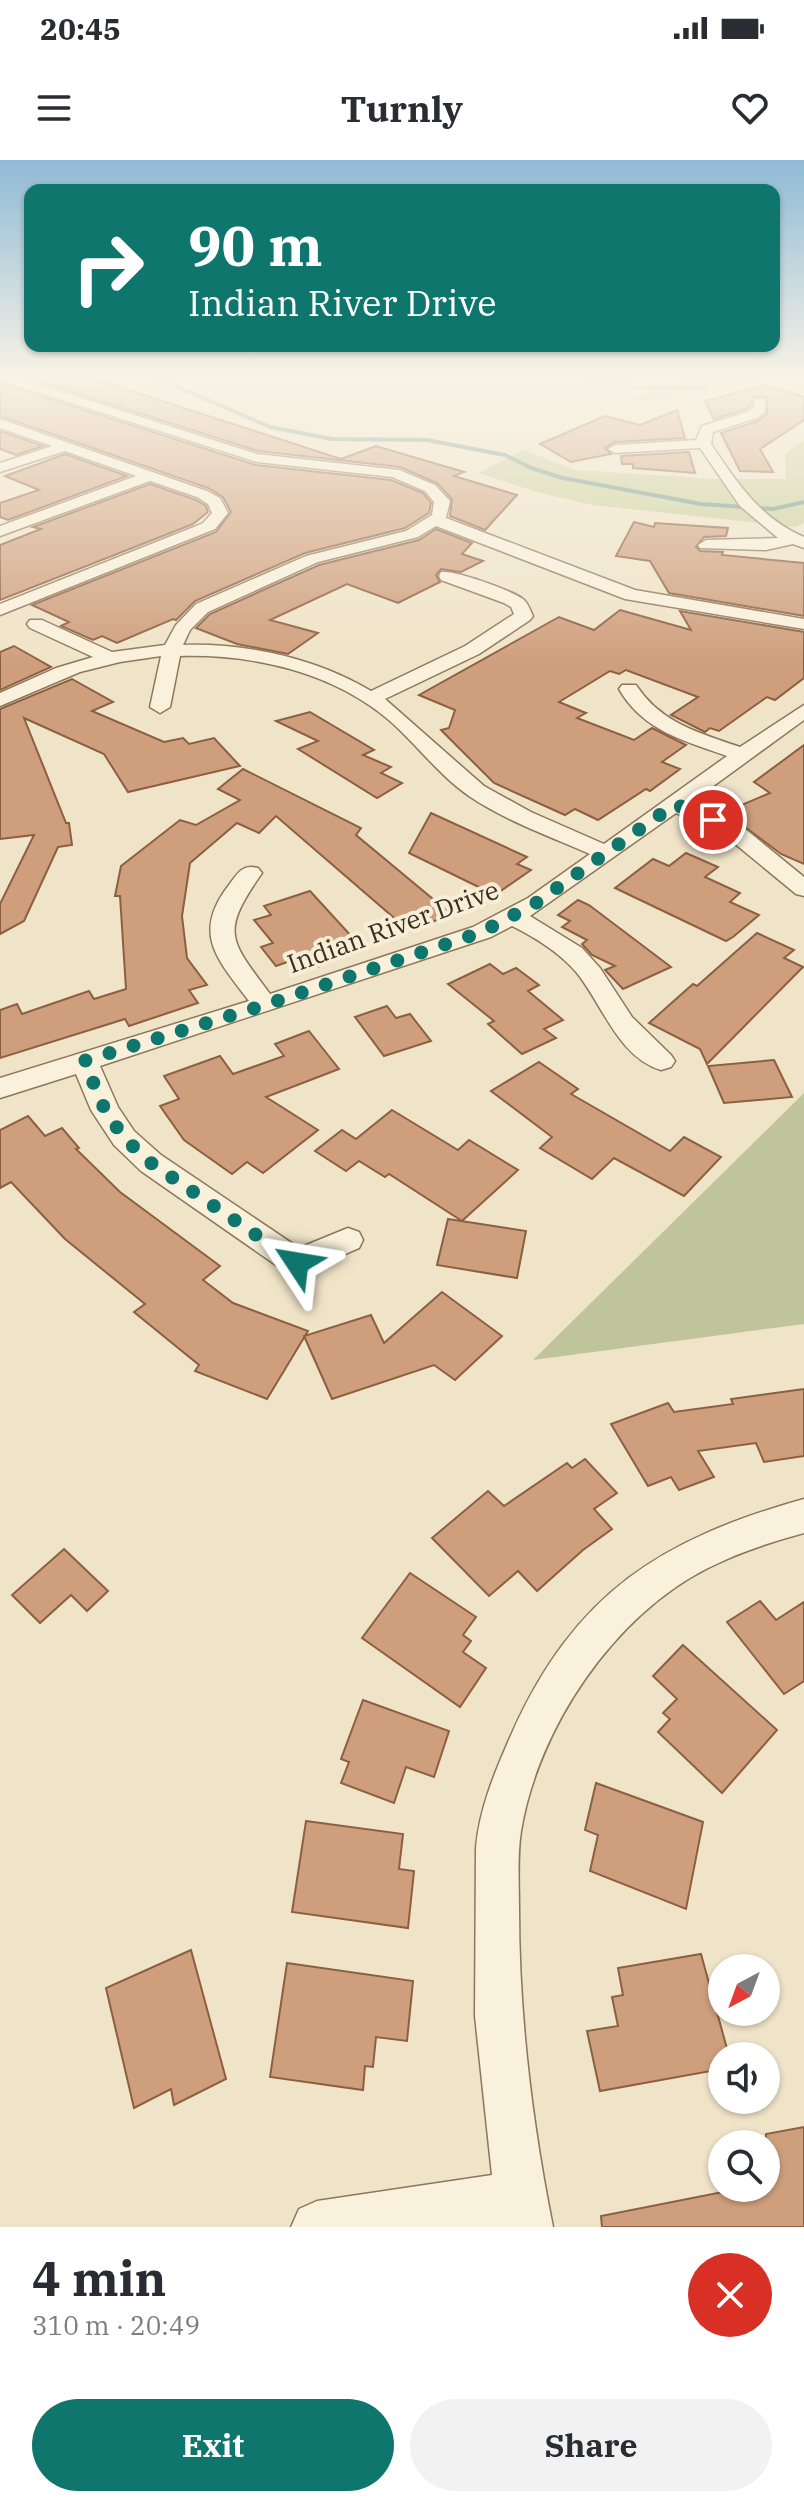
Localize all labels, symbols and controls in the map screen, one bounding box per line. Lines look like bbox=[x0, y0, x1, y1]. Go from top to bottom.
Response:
text: 20:45 bbox=[40, 9, 121, 48]
text: Turnly bbox=[341, 85, 463, 132]
icon: menu bbox=[32, 86, 76, 130]
icon: heart bbox=[728, 86, 772, 130]
text: 90 m bbox=[188, 209, 323, 281]
icon: right bbox=[56, 216, 160, 320]
text: Indian River Drive bbox=[188, 279, 497, 326]
pin bbox=[679, 786, 747, 854]
icon: arrive bbox=[691, 798, 735, 842]
street label: Indian River Drive bbox=[282, 872, 503, 980]
position arrow bbox=[255, 1221, 339, 1305]
north arrow bbox=[708, 1954, 780, 2026]
map controls bbox=[708, 1954, 780, 2202]
button: sound bbox=[708, 2042, 780, 2114]
button: search bbox=[708, 2130, 780, 2202]
text: 4 min bbox=[32, 2247, 166, 2309]
button: close bbox=[688, 2253, 772, 2337]
text: 310 m · 20:49 bbox=[32, 2308, 200, 2342]
button: Exit bbox=[32, 2399, 394, 2491]
button: Share bbox=[410, 2399, 772, 2491]

